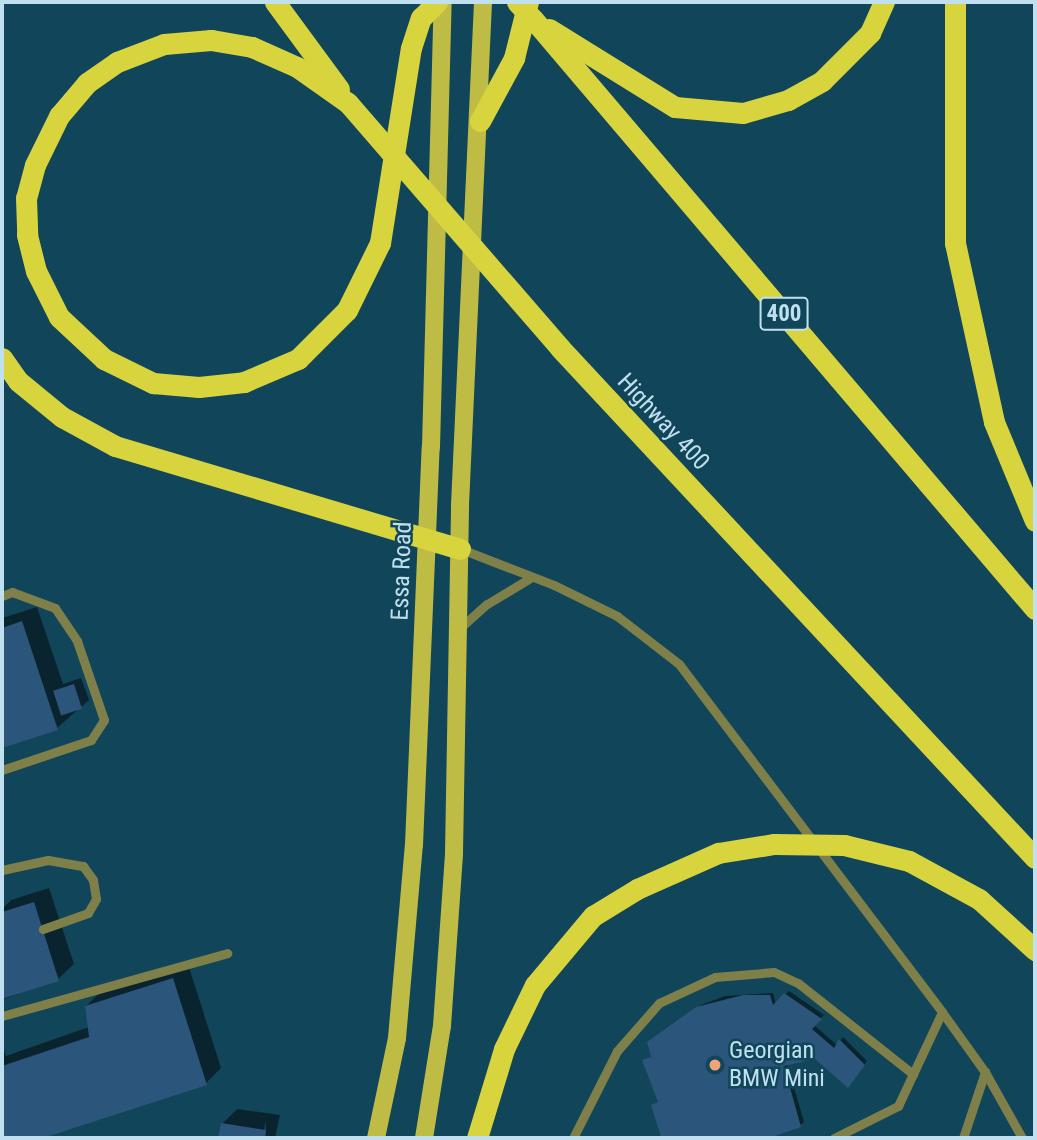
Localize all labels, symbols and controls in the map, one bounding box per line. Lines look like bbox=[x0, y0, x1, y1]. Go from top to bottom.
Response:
road number: 400 bbox=[760, 294, 808, 334]
street label: Highway 400 bbox=[611, 368, 715, 476]
street label: Essa Road bbox=[386, 521, 418, 621]
place label: Georgian BMW Mini bbox=[729, 1037, 825, 1093]
marker: Georgian BMW Mini bbox=[707, 1057, 723, 1073]

